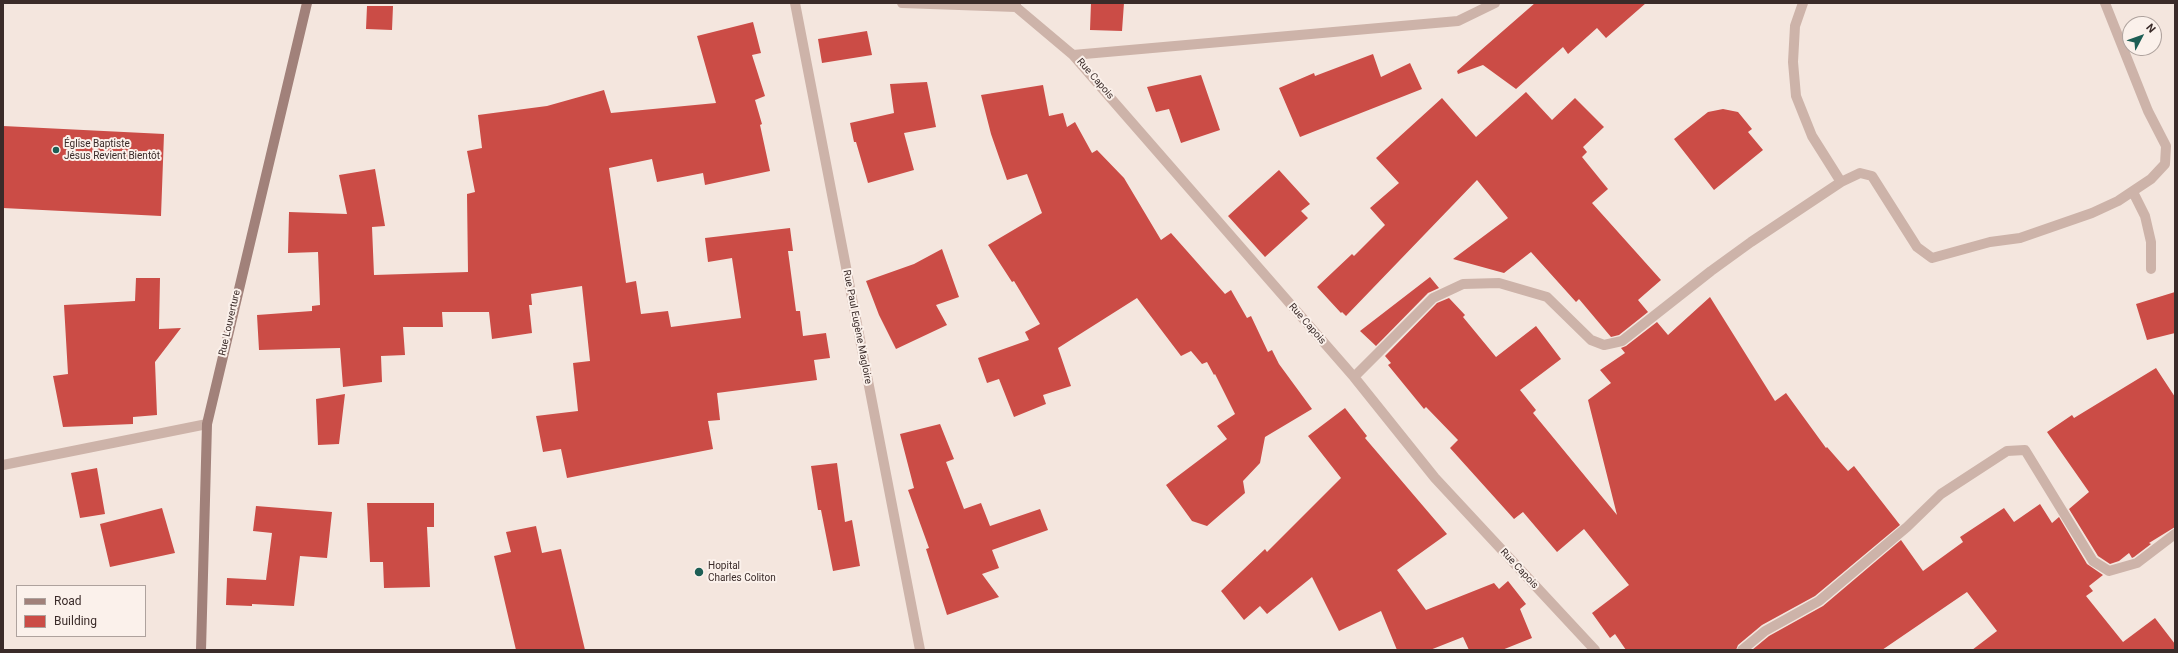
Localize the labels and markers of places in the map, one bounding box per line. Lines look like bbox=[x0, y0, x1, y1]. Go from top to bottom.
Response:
place label: Église Baptiste Jésus Revient Bientôt bbox=[64, 138, 160, 162]
marker: Église Baptiste Jésus Revient Bientôt bbox=[51, 145, 61, 155]
place label: Hopital Charles Coliton bbox=[708, 560, 776, 584]
marker: Hopital Charles Coliton bbox=[693, 566, 705, 578]

